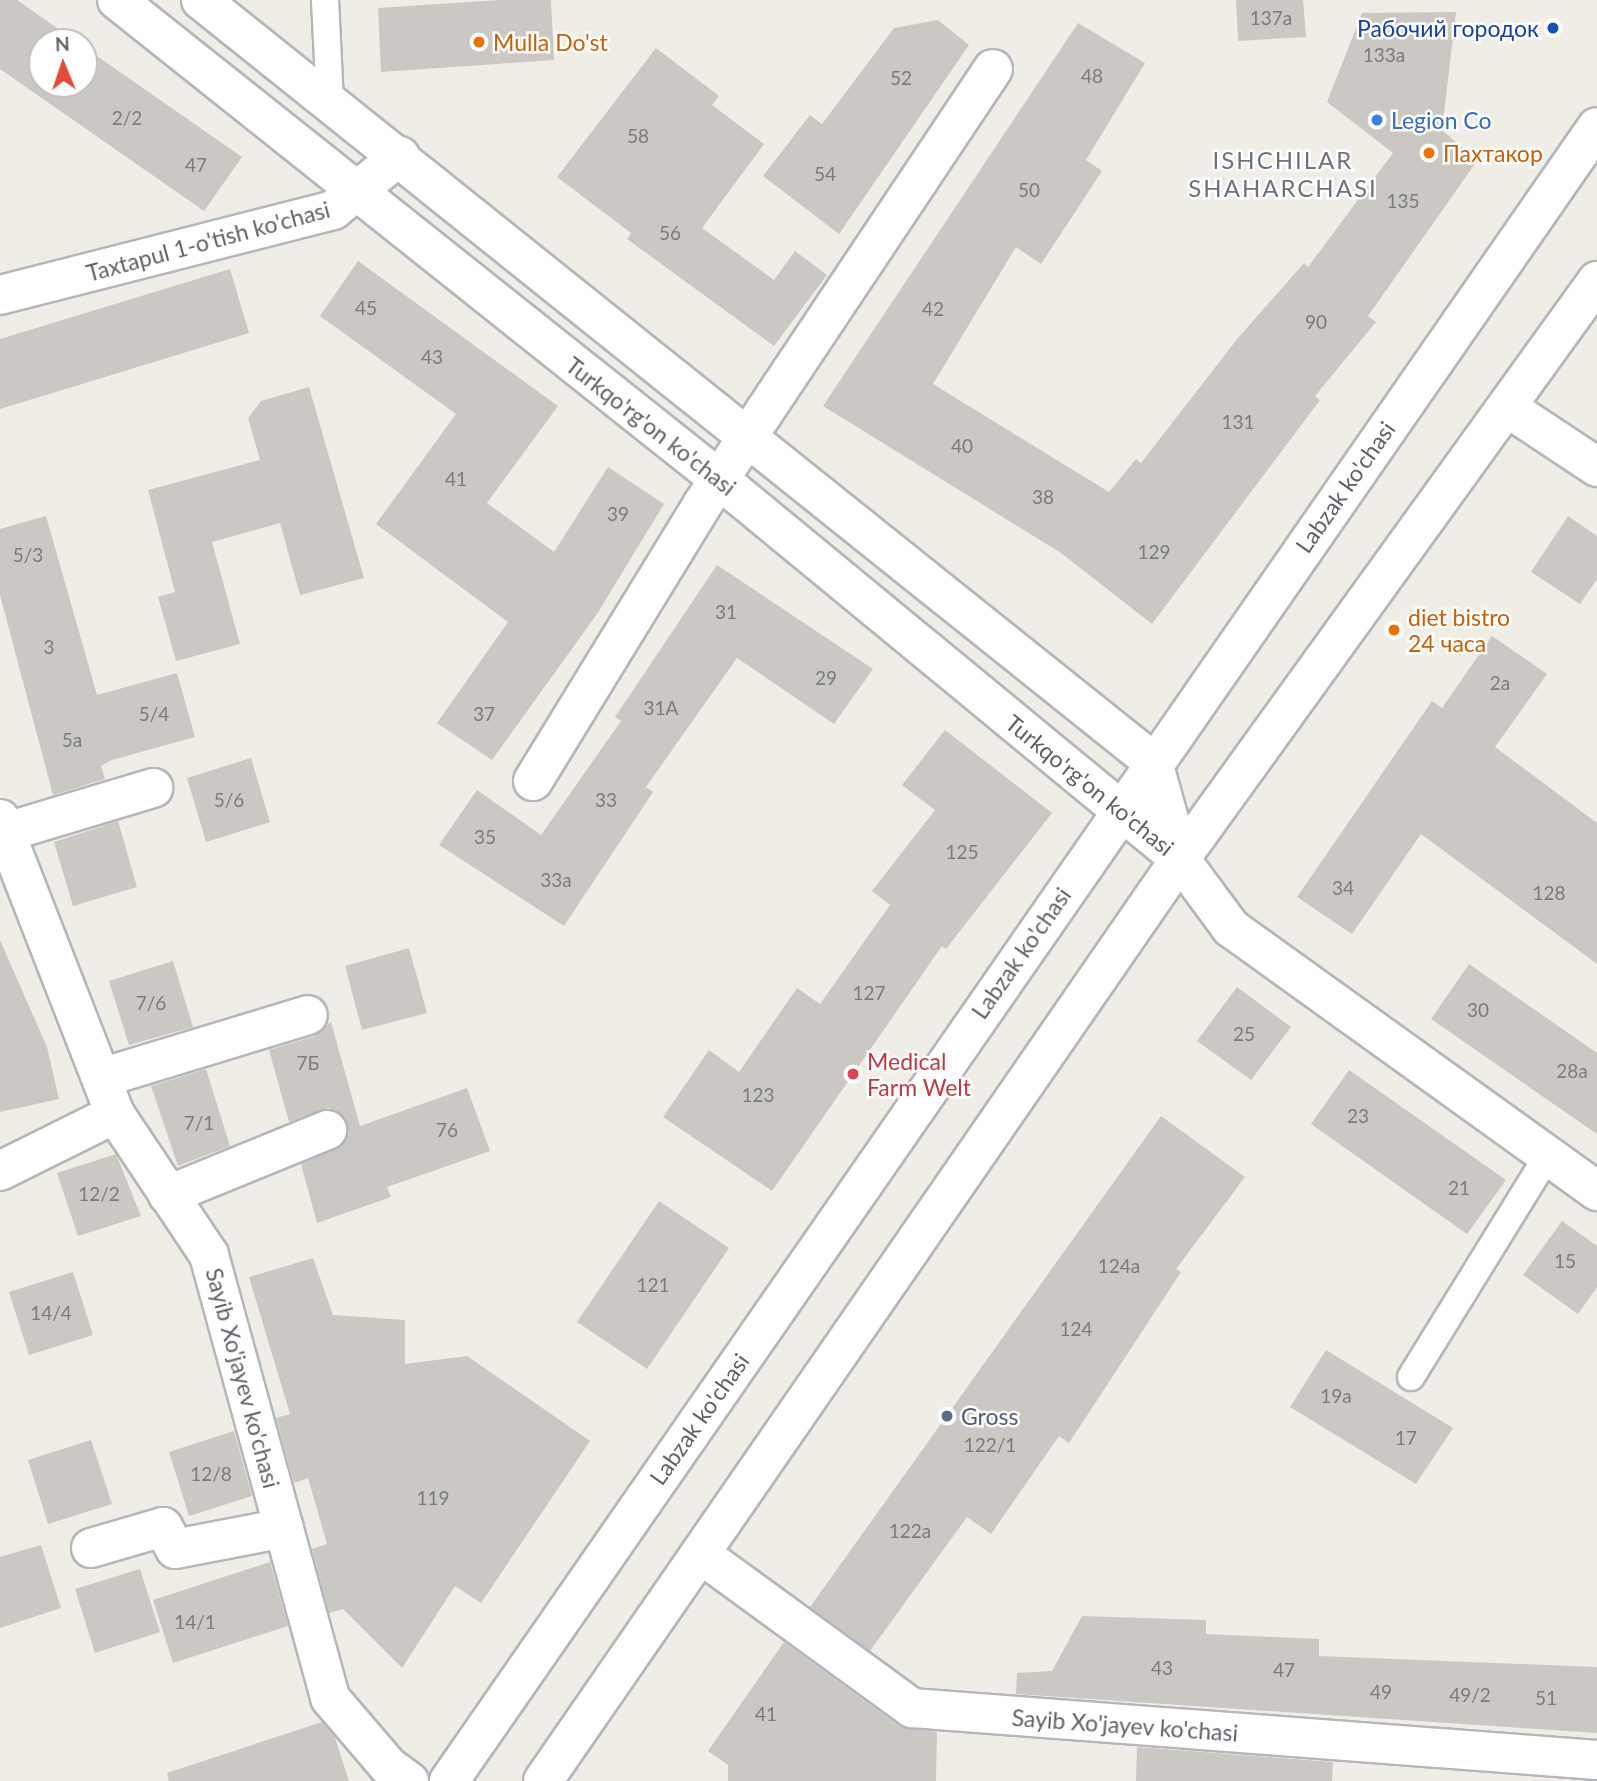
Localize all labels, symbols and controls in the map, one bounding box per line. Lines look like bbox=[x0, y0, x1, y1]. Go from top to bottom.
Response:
house number: 137а bbox=[1250, 7, 1292, 29]
place label: Рабочий городок bbox=[1357, 14, 1539, 42]
marker: Рабочий городок bbox=[1545, 20, 1561, 36]
north arrow bbox=[28, 28, 98, 98]
place label: Mulla Do'st bbox=[493, 28, 608, 56]
text: N bbox=[55, 32, 70, 55]
marker: Mulla Do'st bbox=[471, 34, 487, 50]
house number: 133а bbox=[1363, 44, 1405, 66]
house number: 48 bbox=[1081, 65, 1103, 87]
house number: 52 bbox=[890, 67, 912, 89]
place label: Legion Co bbox=[1391, 106, 1492, 134]
house number: 2/2 bbox=[112, 107, 142, 129]
marker: Legion Co bbox=[1369, 112, 1385, 128]
house number: 58 bbox=[627, 125, 649, 147]
place label: Пахтакор bbox=[1443, 139, 1543, 167]
marker: Пахтакор bbox=[1421, 145, 1437, 161]
district label: ISHCHILAR SHAHARCHASI bbox=[1190, 146, 1376, 202]
house number: 47 bbox=[185, 154, 207, 176]
house number: 54 bbox=[814, 163, 836, 185]
house number: 50 bbox=[1018, 179, 1040, 201]
house number: 135 bbox=[1386, 190, 1420, 212]
street label: Taxtapul 1-o'tish ko'chasi bbox=[83, 195, 333, 287]
house number: 56 bbox=[659, 222, 681, 244]
house number: 45 bbox=[355, 297, 377, 319]
house number: 42 bbox=[922, 298, 944, 320]
house number: 90 bbox=[1305, 311, 1327, 333]
house number: 43 bbox=[421, 346, 443, 368]
street label: Turkqo'rg'on ko'chasi bbox=[560, 351, 742, 501]
house number: 131 bbox=[1221, 411, 1255, 433]
street label: Labzak ko'chasi bbox=[1290, 416, 1400, 558]
house number: 40 bbox=[951, 435, 973, 457]
house number: 41 bbox=[445, 468, 467, 490]
house number: 38 bbox=[1032, 486, 1054, 508]
house number: 39 bbox=[607, 503, 629, 525]
house number: 129 bbox=[1137, 541, 1171, 563]
house number: 5/3 bbox=[13, 544, 43, 566]
house number: 31 bbox=[715, 601, 737, 623]
place label: diet bistro 24 часа bbox=[1408, 603, 1510, 657]
marker: diet bistro 24 часа bbox=[1386, 622, 1402, 638]
house number: 3 bbox=[43, 636, 55, 658]
house number: 29 bbox=[815, 667, 837, 689]
house number: 2а bbox=[1490, 672, 1510, 694]
house number: 31A bbox=[644, 697, 678, 719]
house number: 5/4 bbox=[139, 703, 169, 725]
house number: 37 bbox=[473, 703, 495, 725]
street label: Turkqo'rg'on ko'chasi bbox=[1000, 709, 1180, 861]
house number: 5a bbox=[62, 729, 82, 751]
house number: 5/6 bbox=[214, 789, 244, 811]
house number: 33 bbox=[595, 789, 617, 811]
house number: 35 bbox=[474, 826, 496, 848]
house number: 125 bbox=[945, 841, 979, 863]
house number: 33a bbox=[540, 869, 572, 891]
house number: 34 bbox=[1332, 877, 1354, 899]
street label: Labzak ko'chasi bbox=[966, 882, 1076, 1024]
house number: 128 bbox=[1532, 882, 1566, 904]
house number: 127 bbox=[852, 982, 886, 1004]
house number: 7/6 bbox=[136, 992, 166, 1014]
house number: 30 bbox=[1467, 999, 1489, 1021]
house number: 25 bbox=[1233, 1023, 1255, 1045]
place label: Medical Farm Welt bbox=[867, 1047, 971, 1101]
house number: 7Б bbox=[297, 1052, 319, 1074]
house number: 28а bbox=[1556, 1060, 1588, 1082]
marker: Medical Farm Welt bbox=[845, 1066, 861, 1082]
house number: 123 bbox=[741, 1084, 775, 1106]
house number: 23 bbox=[1347, 1105, 1369, 1127]
house number: 7/1 bbox=[184, 1112, 214, 1134]
house number: 76 bbox=[436, 1119, 458, 1141]
house number: 21 bbox=[1448, 1177, 1470, 1199]
house number: 12/2 bbox=[78, 1183, 120, 1205]
house number: 15 bbox=[1554, 1250, 1576, 1272]
house number: 124a bbox=[1098, 1255, 1140, 1277]
street label: Sayib Xo'jayev ko'chasi bbox=[200, 1265, 286, 1491]
house number: 121 bbox=[636, 1274, 670, 1296]
house number: 14/4 bbox=[30, 1302, 72, 1324]
house number: 124 bbox=[1059, 1318, 1093, 1340]
street label: Labzak ko'chasi bbox=[644, 1348, 754, 1490]
house number: 19а bbox=[1320, 1385, 1352, 1407]
place label: Gross bbox=[961, 1402, 1018, 1430]
marker: Gross bbox=[939, 1408, 955, 1424]
house number: 17 bbox=[1395, 1427, 1417, 1449]
house number: 122/1 bbox=[964, 1434, 1016, 1456]
house number: 12/8 bbox=[190, 1463, 232, 1485]
house number: 119 bbox=[416, 1487, 450, 1509]
house number: 122a bbox=[889, 1520, 931, 1542]
house number: 14/1 bbox=[174, 1611, 216, 1633]
house number: 43 bbox=[1151, 1657, 1173, 1679]
house number: 47 bbox=[1273, 1659, 1295, 1681]
house number: 49 bbox=[1370, 1681, 1392, 1703]
house number: 49/2 bbox=[1449, 1684, 1491, 1706]
house number: 51 bbox=[1535, 1687, 1557, 1709]
house number: 41 bbox=[755, 1703, 777, 1725]
street label: Sayib Xo'jayev ko'chasi bbox=[1011, 1703, 1239, 1747]

